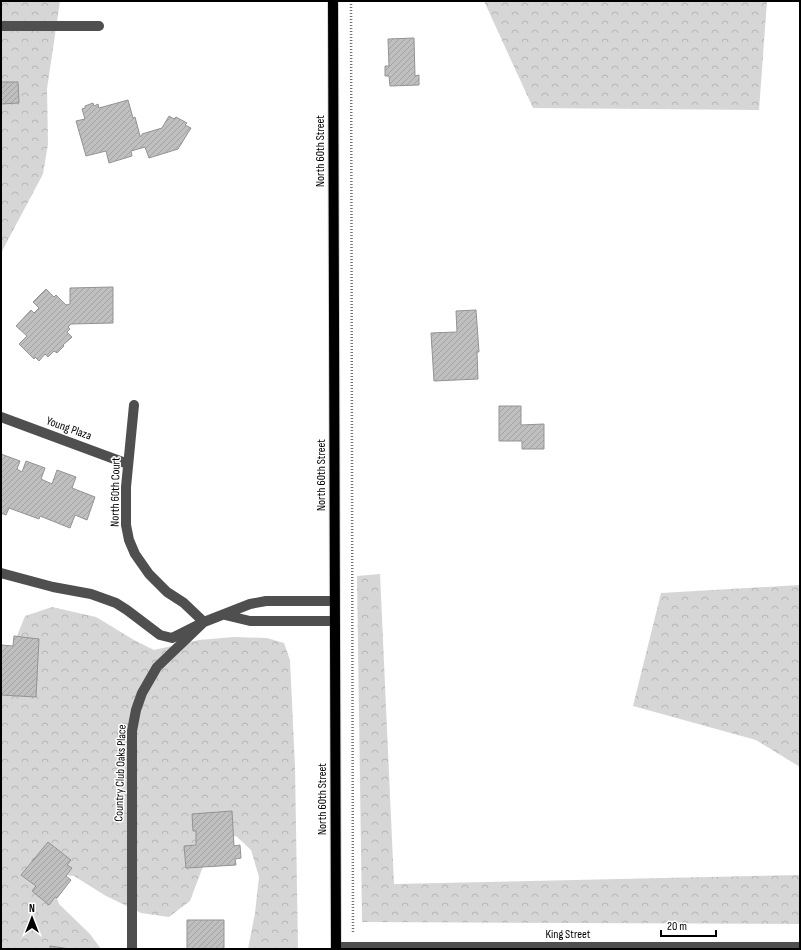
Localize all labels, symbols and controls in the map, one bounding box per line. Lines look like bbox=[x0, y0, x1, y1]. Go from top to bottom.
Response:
street label: North 60th Street bbox=[313, 115, 328, 187]
street label: Young Plaza bbox=[44, 413, 94, 444]
street label: North 60th Street bbox=[314, 439, 329, 511]
street label: North 60th Court bbox=[107, 457, 124, 527]
street label: Country Club Oaks Place bbox=[111, 724, 130, 822]
street label: North 60th Street bbox=[315, 763, 330, 835]
north arrow bbox=[12, 898, 52, 938]
text: N bbox=[29, 902, 35, 915]
scale bar bbox=[661, 912, 716, 938]
text: 20 m bbox=[667, 919, 687, 934]
street label: King Street bbox=[546, 927, 591, 942]

